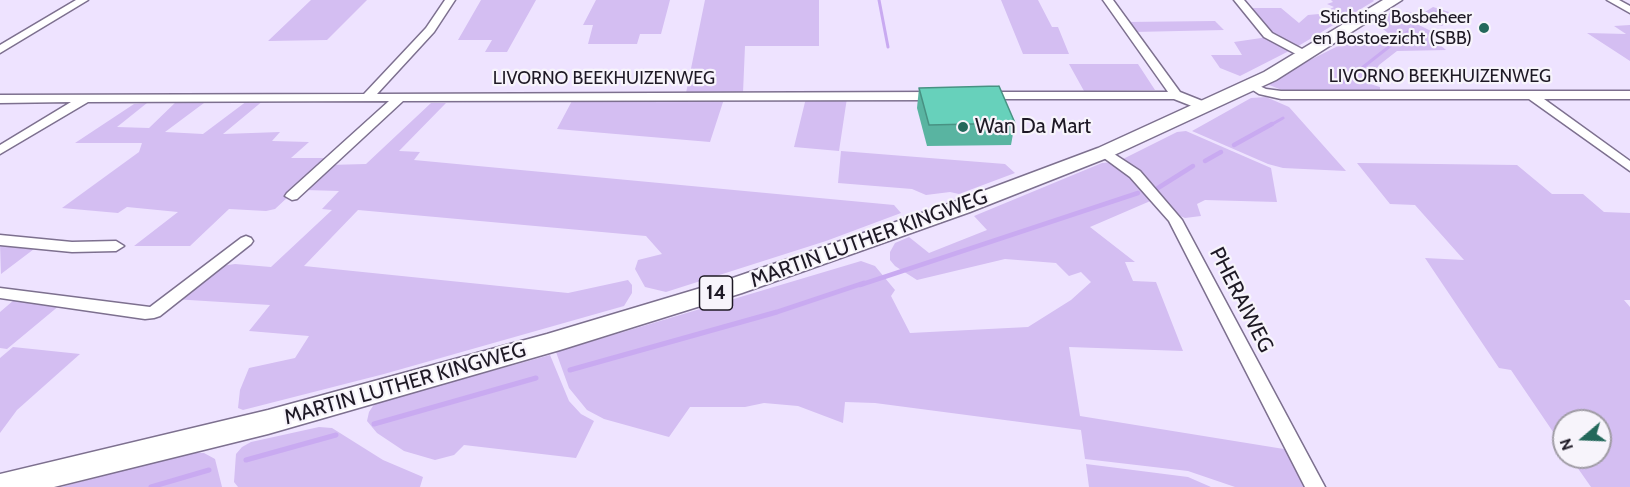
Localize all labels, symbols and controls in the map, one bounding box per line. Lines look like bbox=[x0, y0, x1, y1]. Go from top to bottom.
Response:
place label: Stichting Bosbeheer en Bostoezicht (SBB) bbox=[1313, 7, 1472, 50]
marker: Stichting Bosbeheer en Bostoezicht (SBB) bbox=[1477, 21, 1491, 35]
street label: LIVORNO BEEKHUIZENWEG bbox=[1329, 66, 1551, 88]
street label: LIVORNO BEEKHUIZENWEG bbox=[493, 68, 715, 90]
place label: Wan Da Mart bbox=[975, 114, 1091, 140]
marker: Wan Da Mart bbox=[956, 120, 970, 134]
street label: MARTIN LUTHER KINGWEG bbox=[747, 184, 991, 294]
street label: PHERAIWEG bbox=[1204, 243, 1278, 357]
road number: 14 bbox=[700, 276, 732, 310]
street label: MARTIN LUTHER KINGWEG bbox=[281, 337, 529, 431]
north arrow bbox=[1552, 409, 1612, 469]
text: N bbox=[1556, 436, 1577, 453]

